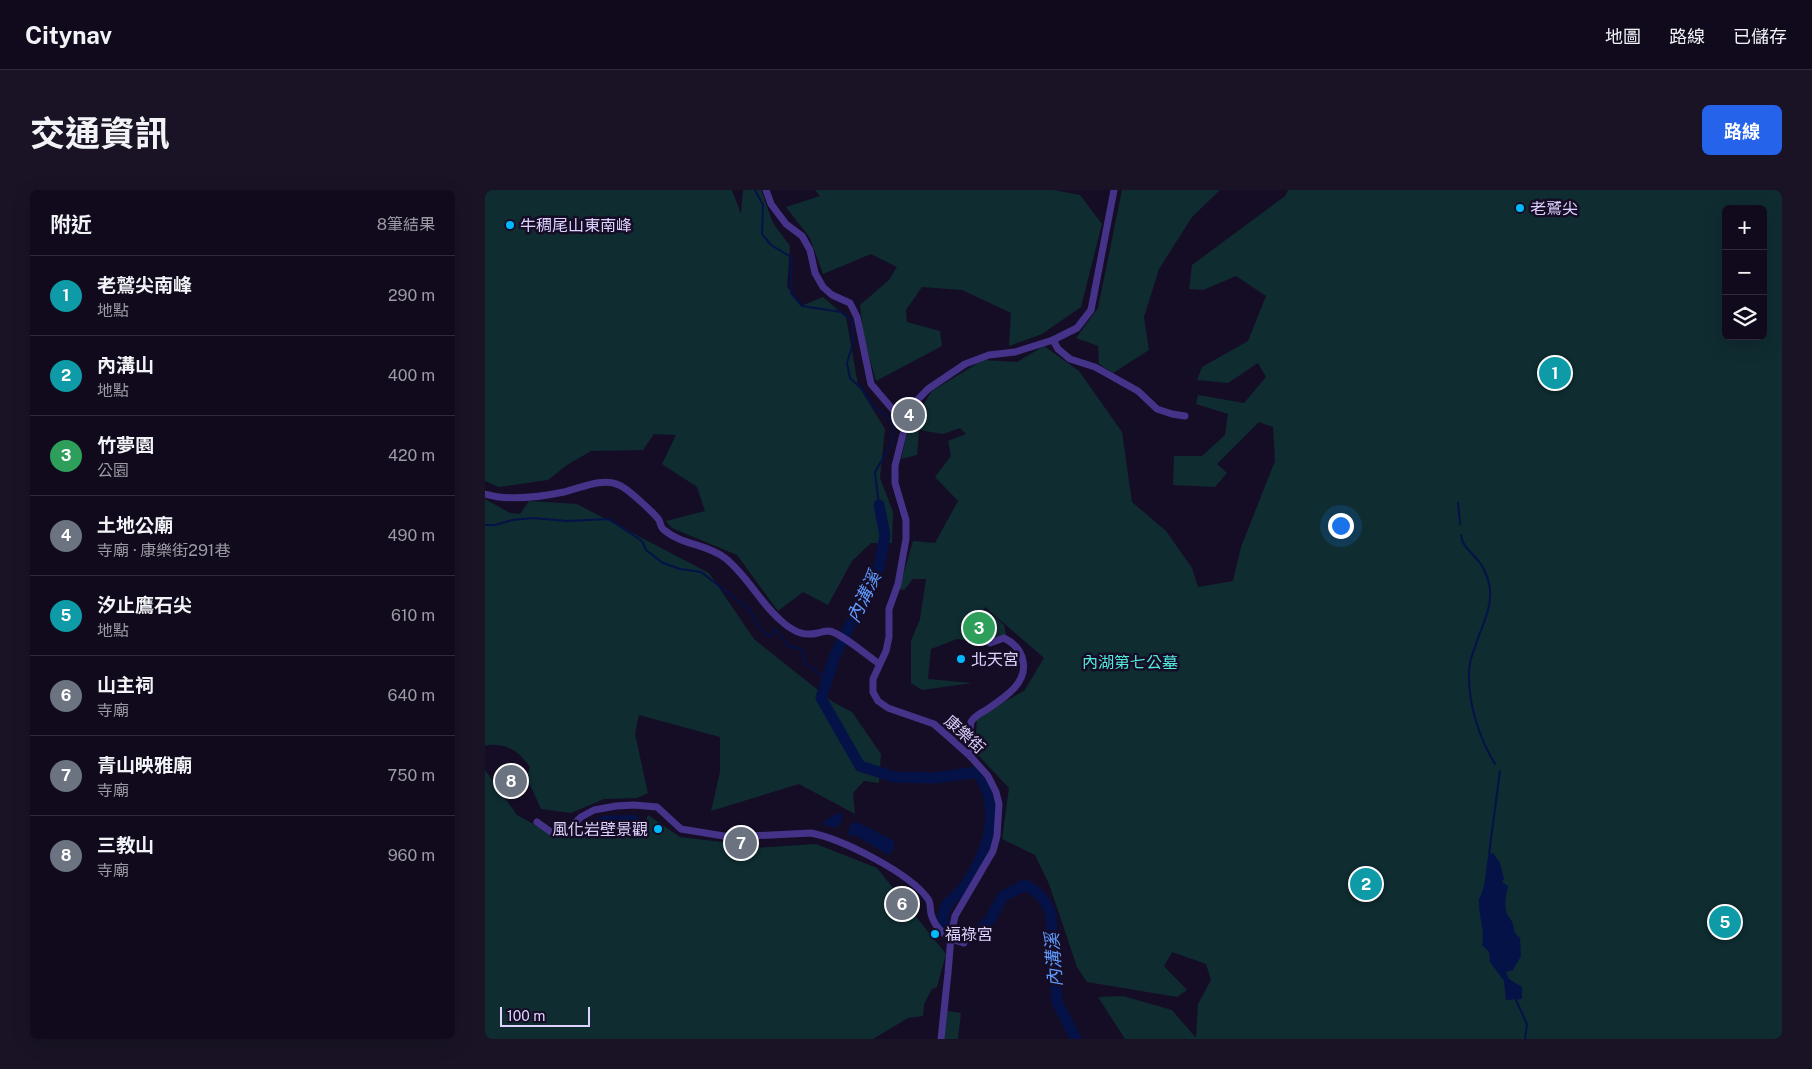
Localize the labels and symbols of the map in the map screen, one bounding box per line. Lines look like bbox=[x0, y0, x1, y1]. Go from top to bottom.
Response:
place label: 老鷲尖 bbox=[1530, 199, 1578, 218]
marker: 老鷲尖 bbox=[1514, 202, 1526, 214]
place label: 牛稠尾山東南峰 bbox=[520, 216, 632, 235]
marker: 牛稠尾山東南峰 bbox=[504, 219, 516, 231]
pin: 1 bbox=[1539, 354, 1571, 392]
pin: 4 bbox=[893, 396, 925, 434]
your location bbox=[1328, 513, 1354, 539]
water label: 內溝溪 bbox=[842, 565, 886, 626]
pin: 3 bbox=[963, 609, 995, 647]
place label: 北天宮 bbox=[971, 650, 1019, 669]
marker: 北天宮 bbox=[955, 653, 967, 665]
park label: 內湖第七公墓 bbox=[1082, 653, 1178, 672]
street label: 康樂街 bbox=[940, 711, 989, 757]
pin: 8 bbox=[495, 762, 527, 800]
place label: 風化岩壁景觀 bbox=[552, 820, 648, 839]
marker: 風化岩壁景觀 bbox=[652, 823, 664, 835]
pin: 7 bbox=[725, 824, 757, 862]
pin: 2 bbox=[1350, 865, 1382, 903]
pin: 6 bbox=[886, 885, 918, 923]
pin: 5 bbox=[1709, 903, 1741, 941]
place label: 福祿宮 bbox=[945, 925, 993, 944]
marker: 福祿宮 bbox=[929, 928, 941, 940]
water label: 內溝溪 bbox=[1041, 929, 1066, 988]
scale bar bbox=[500, 1004, 590, 1027]

